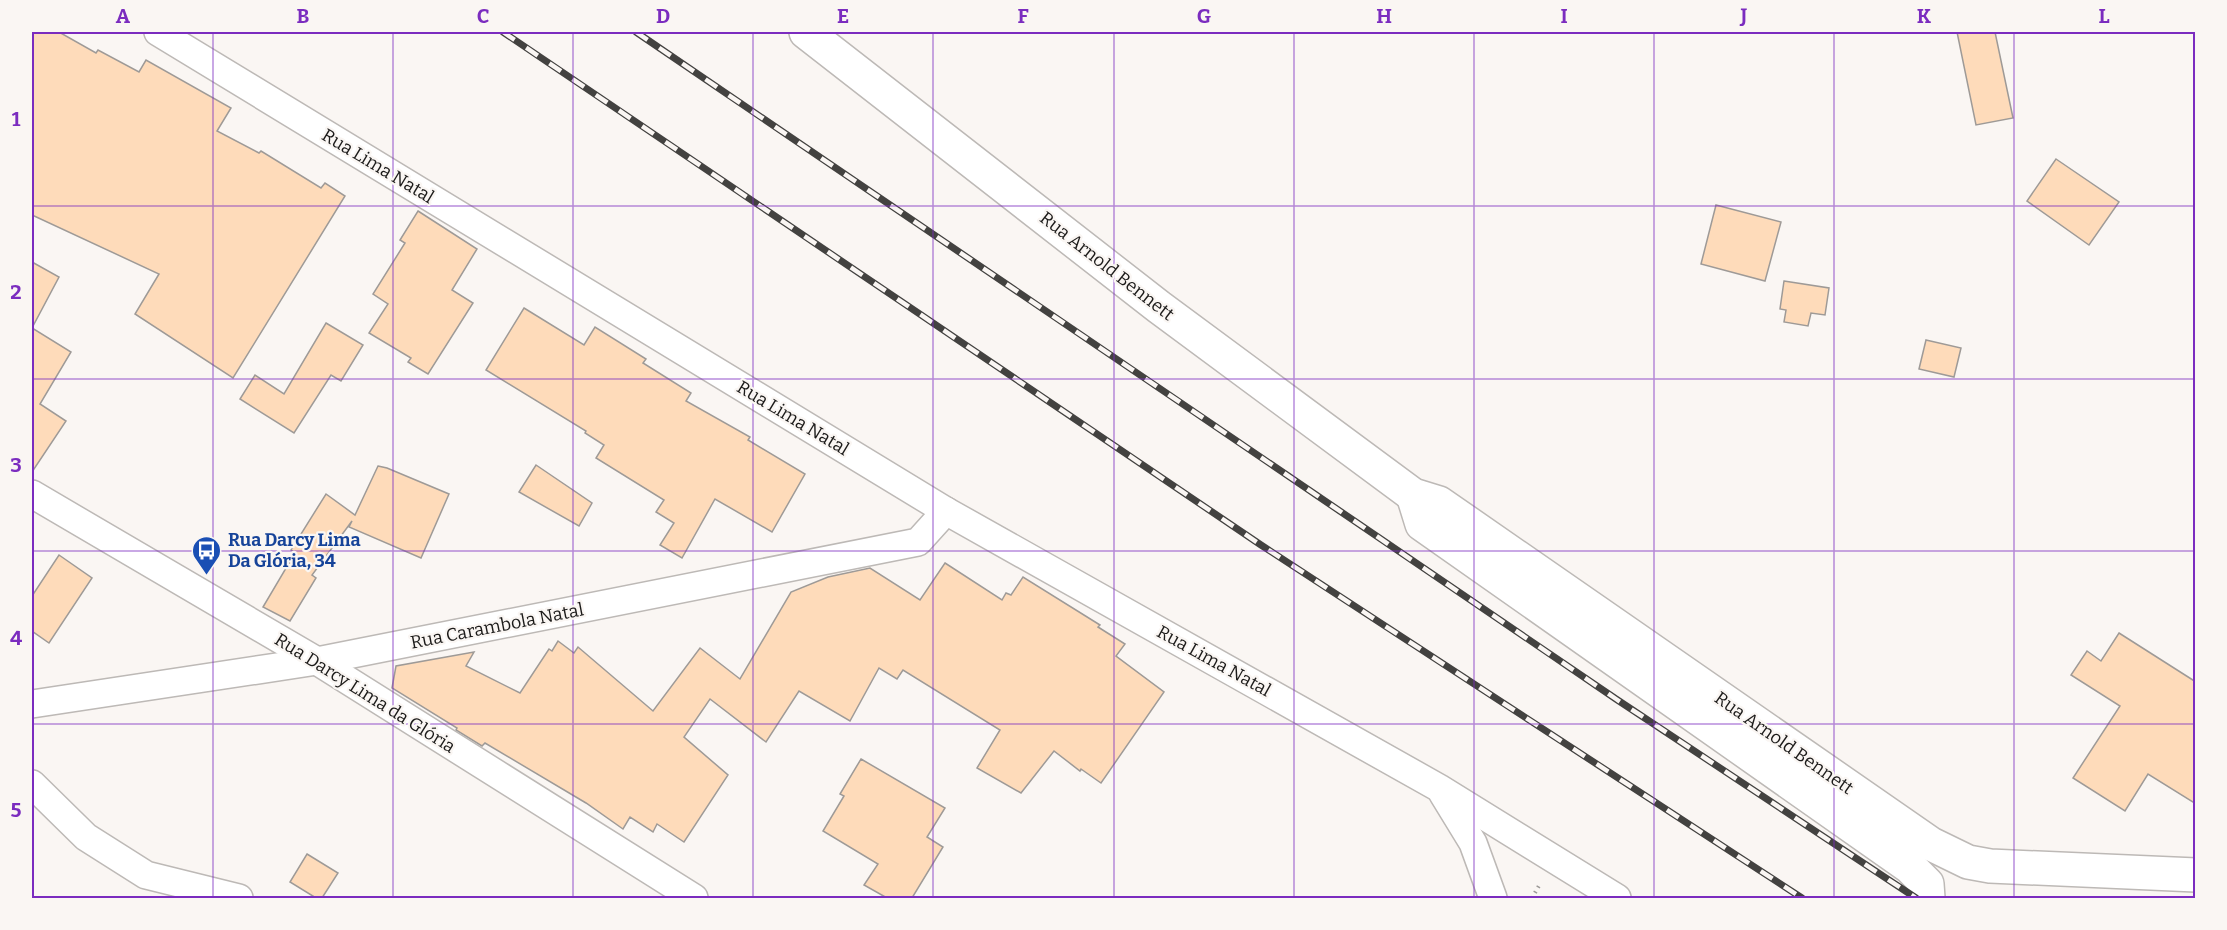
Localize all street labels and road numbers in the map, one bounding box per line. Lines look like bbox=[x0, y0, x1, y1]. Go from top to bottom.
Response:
street label: Rua Lima Natal bbox=[318, 124, 438, 208]
street label: Rua Arnold Bennett bbox=[1035, 207, 1179, 326]
street label: Rua Lima Natal bbox=[733, 376, 853, 460]
street label: Rua Carambola Natal bbox=[409, 598, 585, 654]
street label: Rua Lima Natal bbox=[1153, 621, 1275, 701]
street label: Rua Darcy Lima da Glória bbox=[271, 628, 460, 758]
street label: Rua Arnold Bennett bbox=[1710, 687, 1858, 799]

